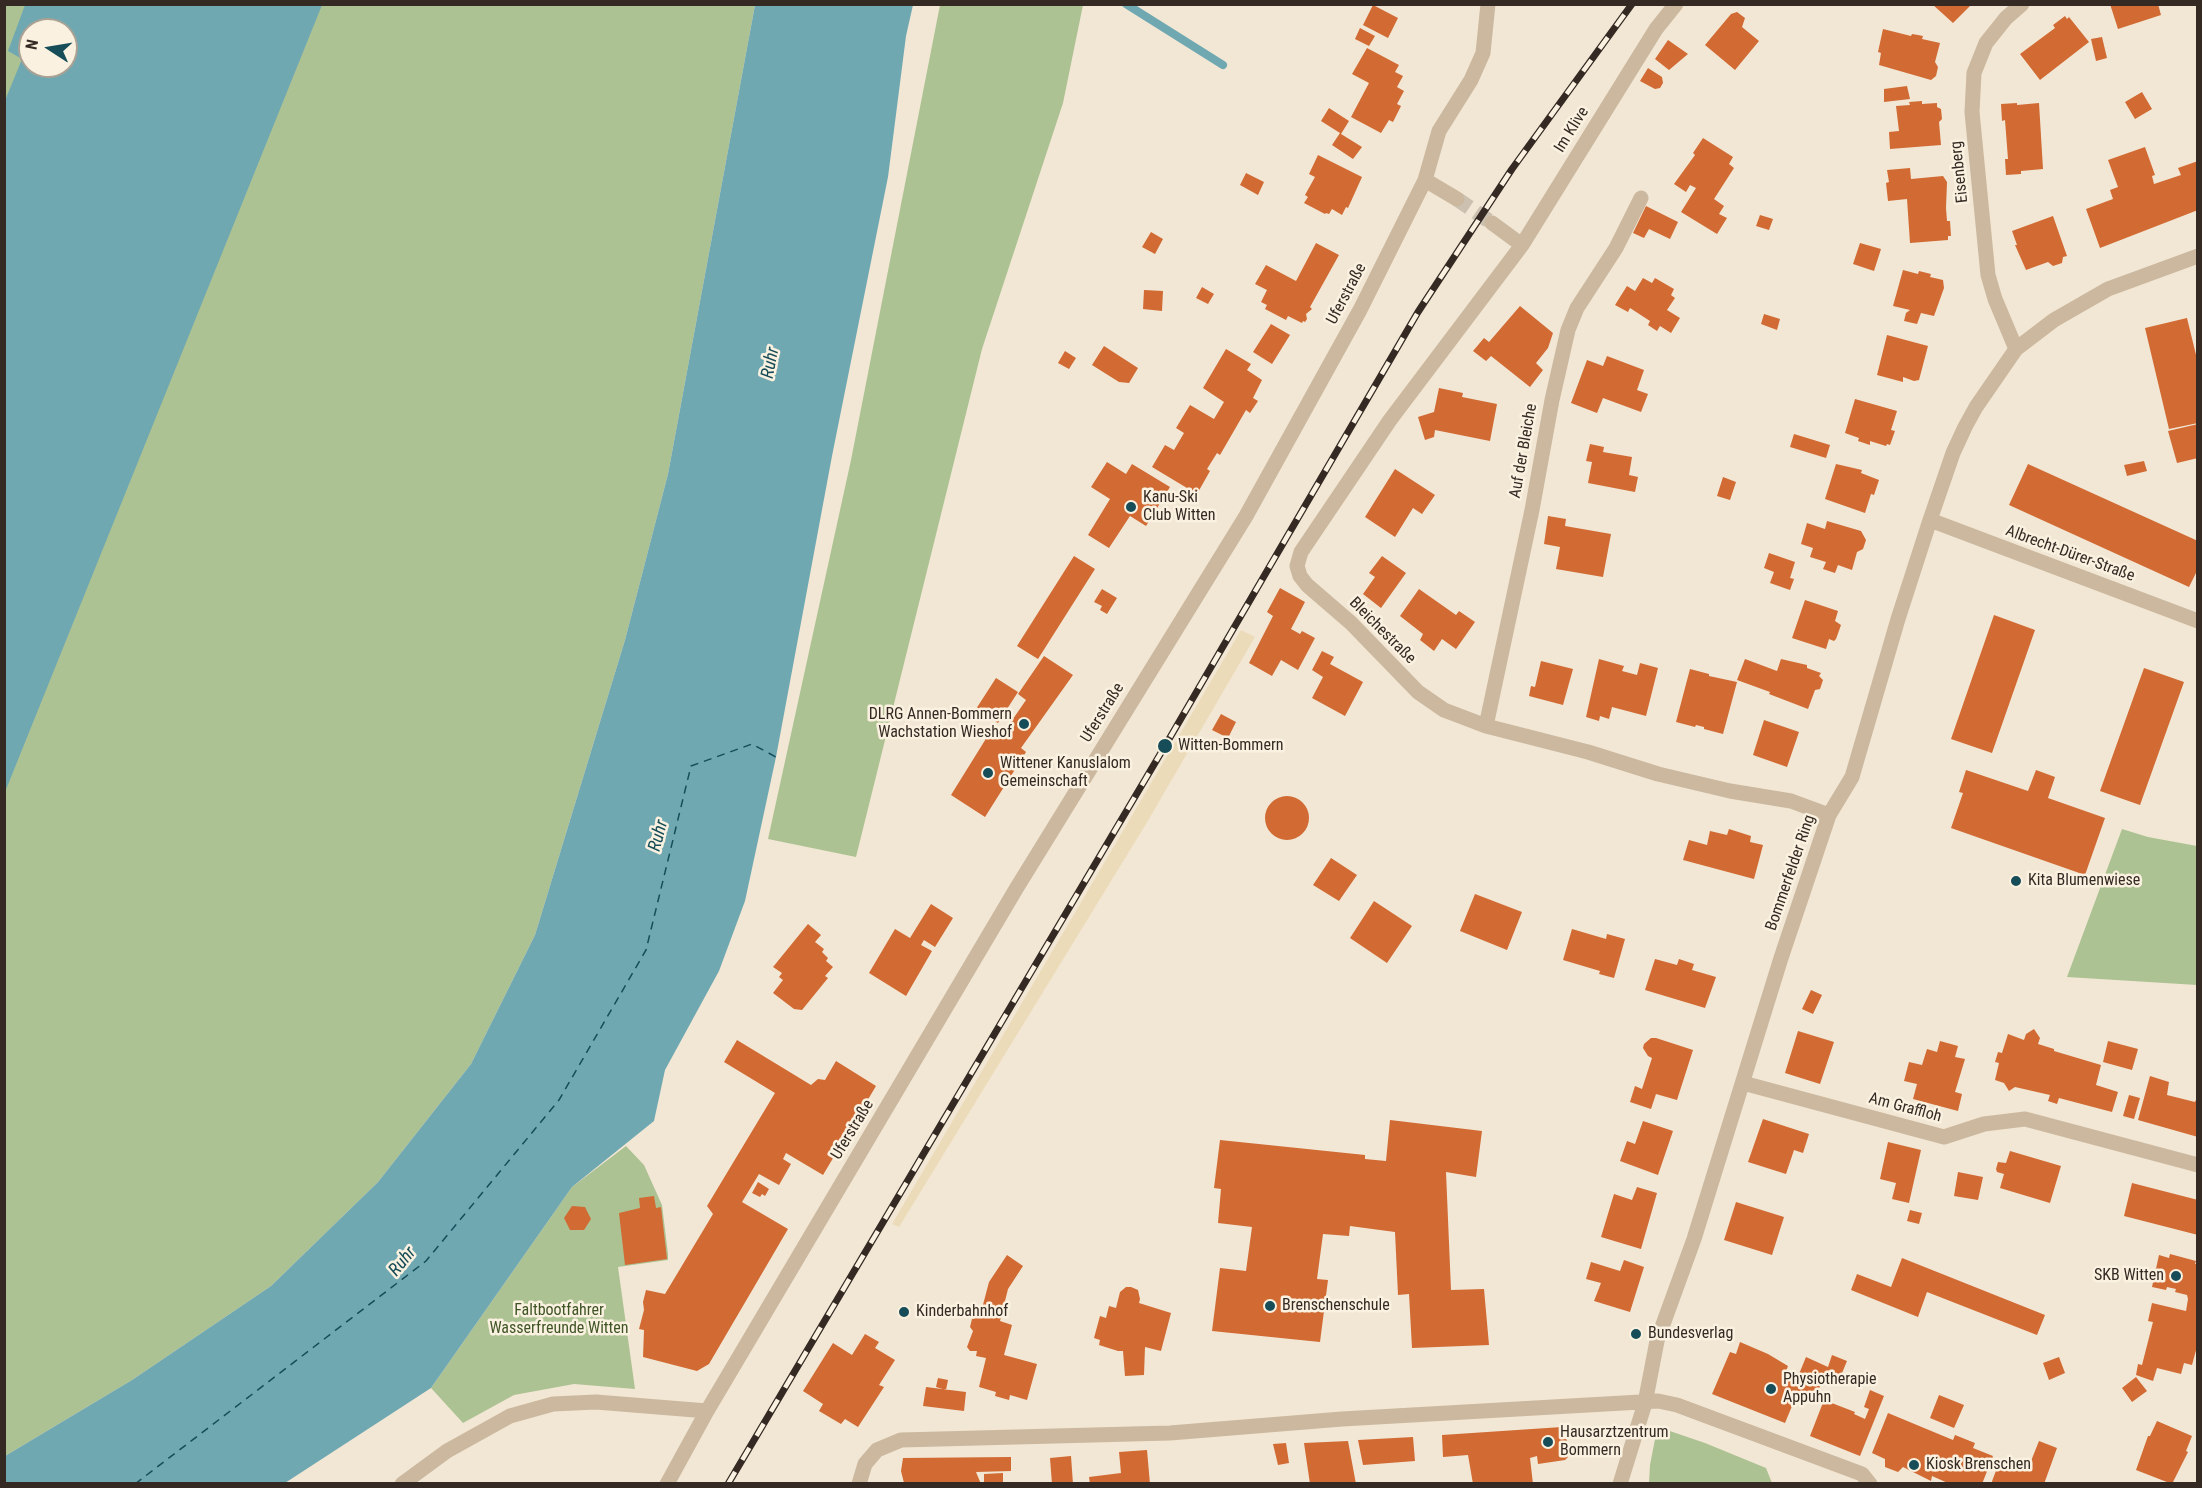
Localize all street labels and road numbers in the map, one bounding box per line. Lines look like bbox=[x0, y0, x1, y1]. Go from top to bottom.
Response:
street label: Im Klive bbox=[1551, 104, 1593, 156]
street label: Eisenberg bbox=[1947, 140, 1973, 204]
street label: Uferstraße bbox=[1323, 260, 1371, 328]
street label: Auf der Bleiche bbox=[1506, 402, 1542, 500]
street label: Albrecht-Dürer-Straße bbox=[2003, 522, 2137, 586]
street label: Bleichestraße bbox=[1345, 594, 1419, 668]
street label: Uferstraße bbox=[1077, 680, 1129, 746]
street label: Bommerfelder Ring bbox=[1762, 813, 1820, 933]
street label: Am Graffloh bbox=[1867, 1089, 1943, 1127]
street label: Uferstraße bbox=[828, 1097, 878, 1163]

